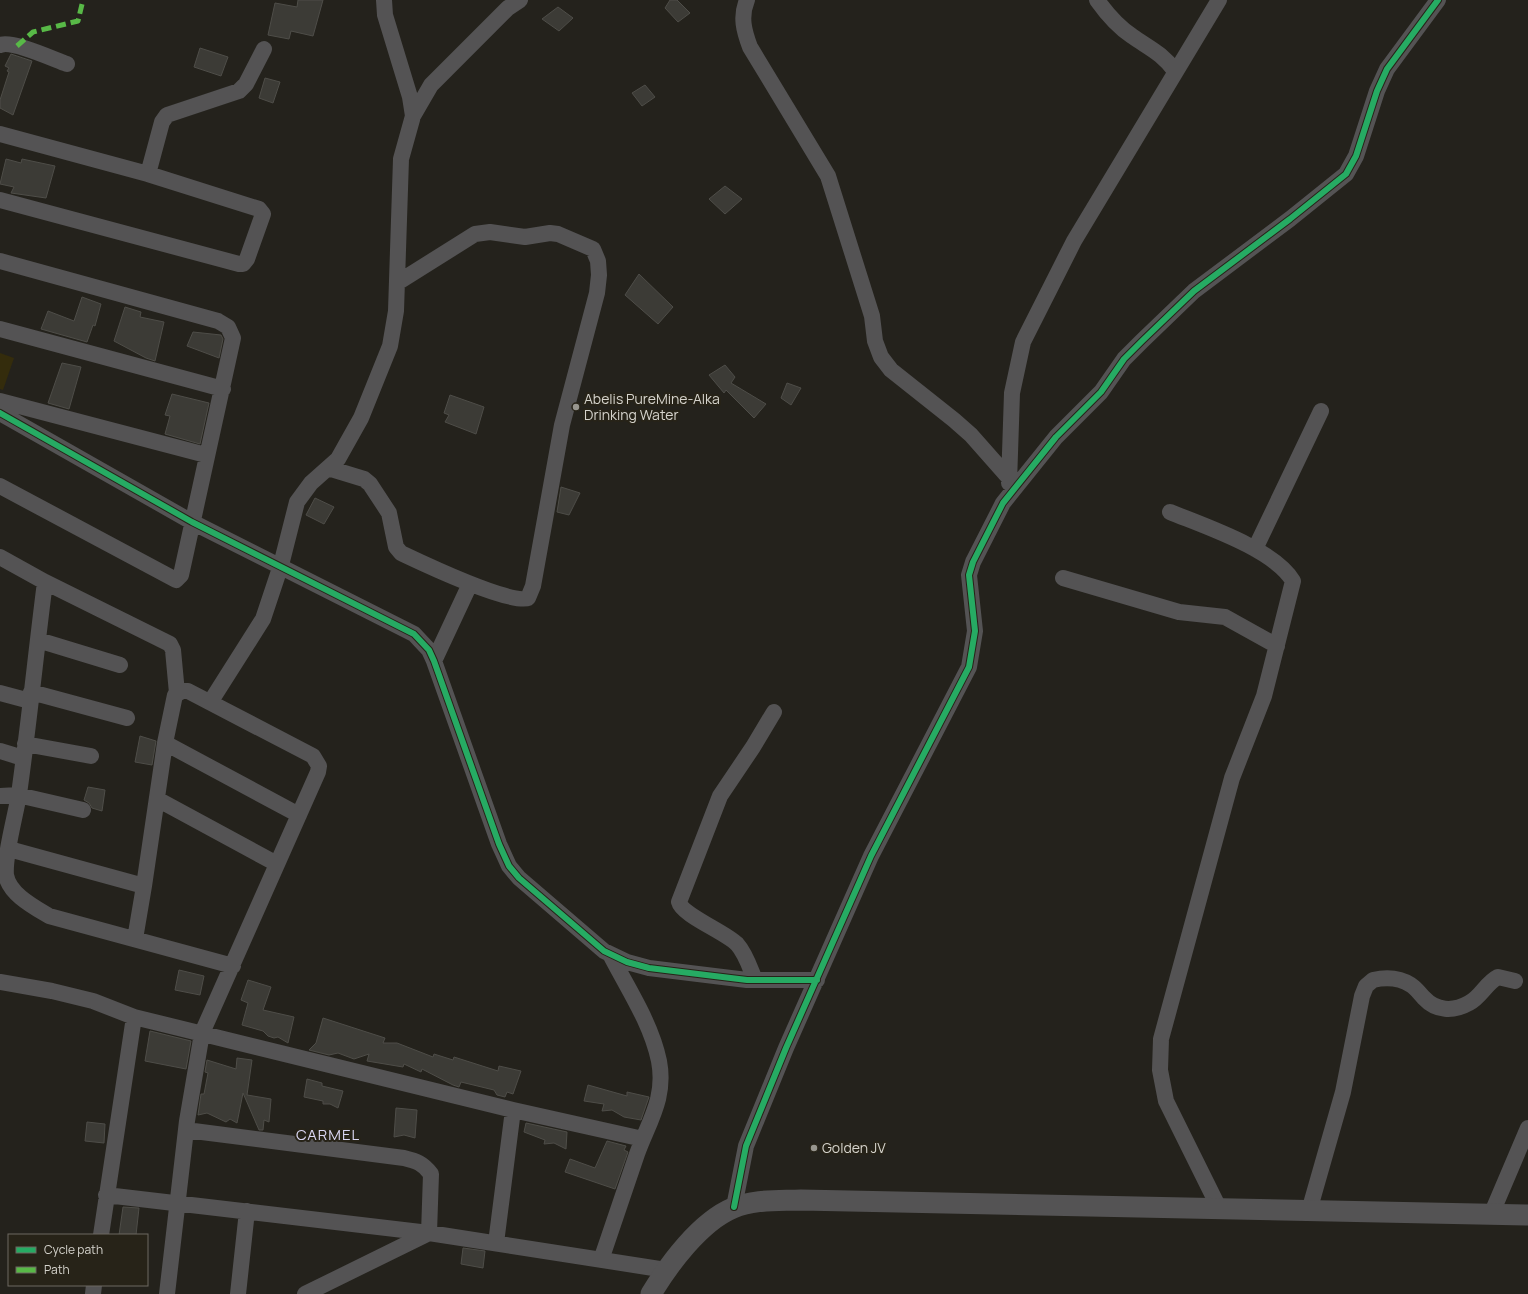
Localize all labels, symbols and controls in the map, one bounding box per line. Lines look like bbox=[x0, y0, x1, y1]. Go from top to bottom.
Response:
place label: Abelis PureMine-Alka Drinking Water bbox=[584, 389, 720, 424]
marker: Abelis PureMine-Alka Drinking Water bbox=[571, 402, 581, 412]
district label: CARMEL bbox=[296, 1124, 360, 1145]
place label: Golden JV bbox=[822, 1138, 886, 1157]
marker: Golden JV bbox=[809, 1143, 819, 1153]
legend bbox=[8, 1234, 148, 1286]
text: Cycle path bbox=[44, 1241, 103, 1258]
text: Path bbox=[44, 1261, 70, 1278]

